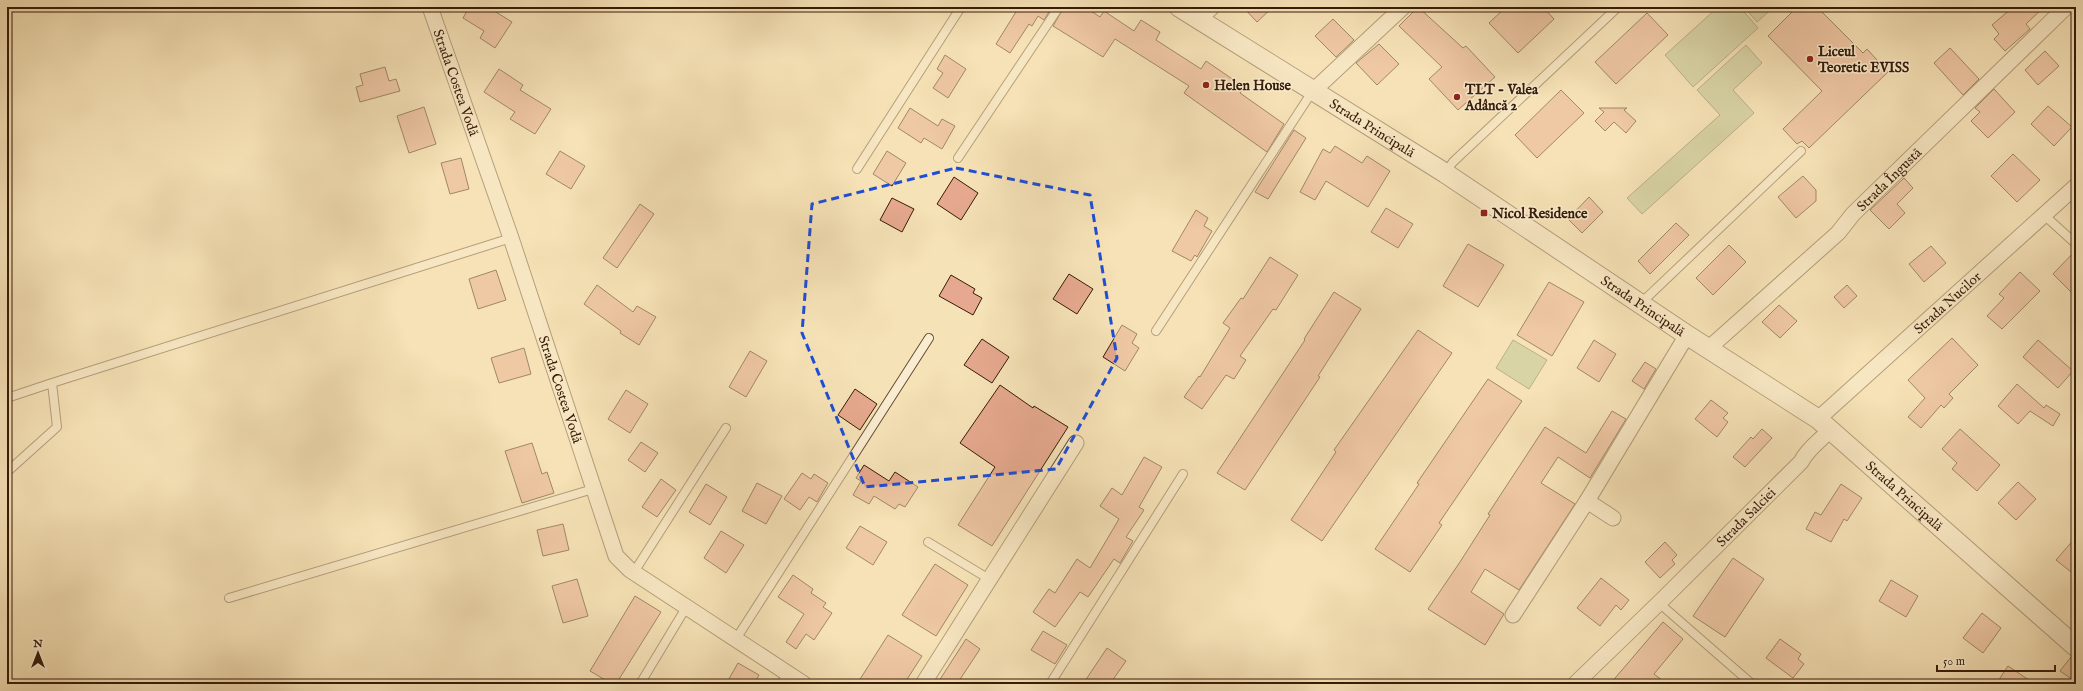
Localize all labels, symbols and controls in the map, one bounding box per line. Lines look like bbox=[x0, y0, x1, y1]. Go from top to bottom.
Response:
street label: Strada Costea Vodă bbox=[428, 27, 483, 140]
place label: Liceul Teoretic EVISS bbox=[1817, 43, 1909, 77]
marker: Liceul Teoretic EVISS bbox=[1805, 54, 1815, 64]
place label: Helen House bbox=[1214, 77, 1291, 95]
marker: Helen House bbox=[1201, 80, 1211, 90]
place label: TLT - Valea Adâncă 2 bbox=[1464, 81, 1539, 115]
marker: TLT - Valea Adâncă 2 bbox=[1452, 92, 1462, 102]
street label: Strada Principală bbox=[1326, 95, 1419, 163]
street label: Strada Îngustă bbox=[1853, 144, 1927, 216]
place label: Nicol Residence bbox=[1491, 205, 1588, 223]
marker: Nicol Residence bbox=[1479, 208, 1489, 218]
street label: Strada Nucilor bbox=[1910, 268, 1985, 338]
street label: Strada Principală bbox=[1597, 272, 1689, 342]
street label: Strada Costea Vodă bbox=[534, 333, 586, 446]
street label: Strada Principală bbox=[1861, 457, 1947, 536]
street label: Strada Salciei bbox=[1713, 484, 1780, 551]
north arrow bbox=[18, 633, 58, 673]
text: N bbox=[32, 637, 43, 651]
scale bar bbox=[1937, 647, 2055, 673]
text: 50 m bbox=[1943, 654, 1965, 669]

